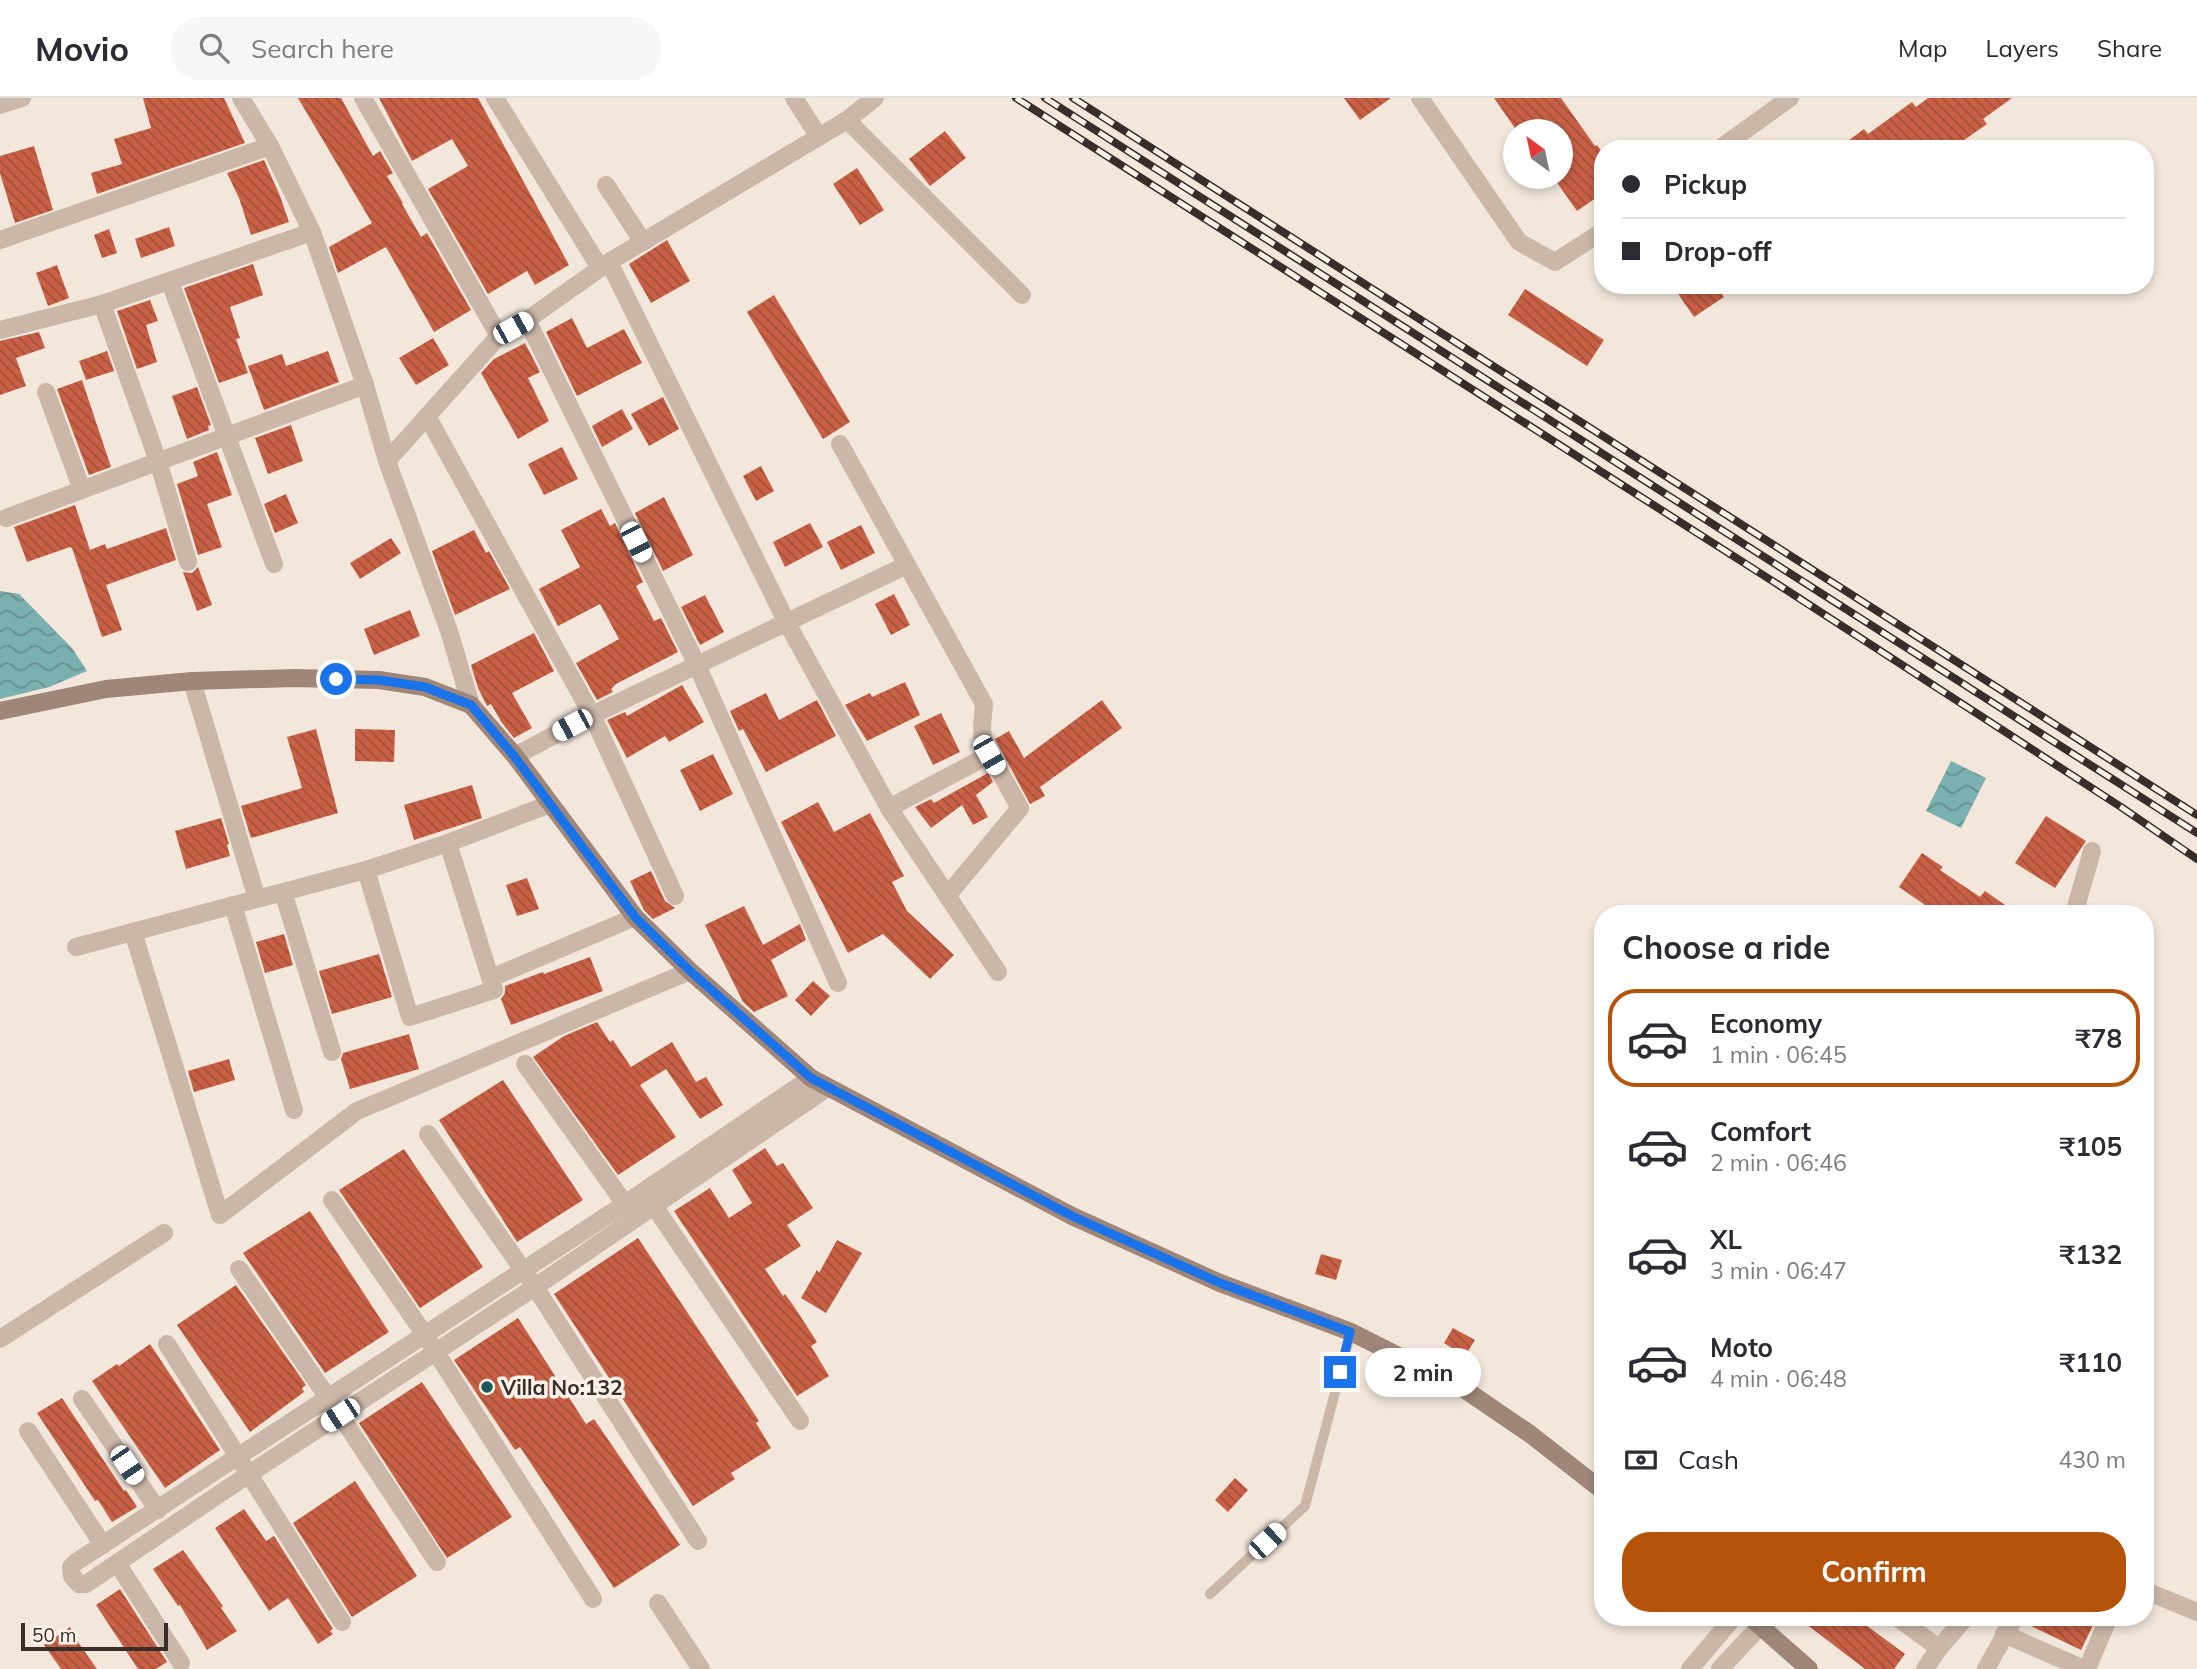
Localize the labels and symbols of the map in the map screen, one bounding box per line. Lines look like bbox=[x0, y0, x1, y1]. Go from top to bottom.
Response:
north arrow bbox=[1503, 119, 1573, 189]
car bbox=[490, 309, 537, 347]
car bbox=[618, 519, 655, 565]
route start bbox=[320, 663, 352, 695]
car bbox=[549, 706, 596, 744]
car bbox=[970, 732, 1009, 778]
callout: 2 min bbox=[1364, 1348, 1480, 1396]
route end bbox=[1324, 1356, 1356, 1388]
place label: Villa No:132 bbox=[500, 1374, 623, 1400]
marker: Villa No:132 bbox=[479, 1379, 495, 1395]
car bbox=[317, 1395, 364, 1435]
car bbox=[107, 1442, 148, 1488]
car bbox=[1245, 1519, 1290, 1563]
scale bar bbox=[21, 1620, 168, 1652]

